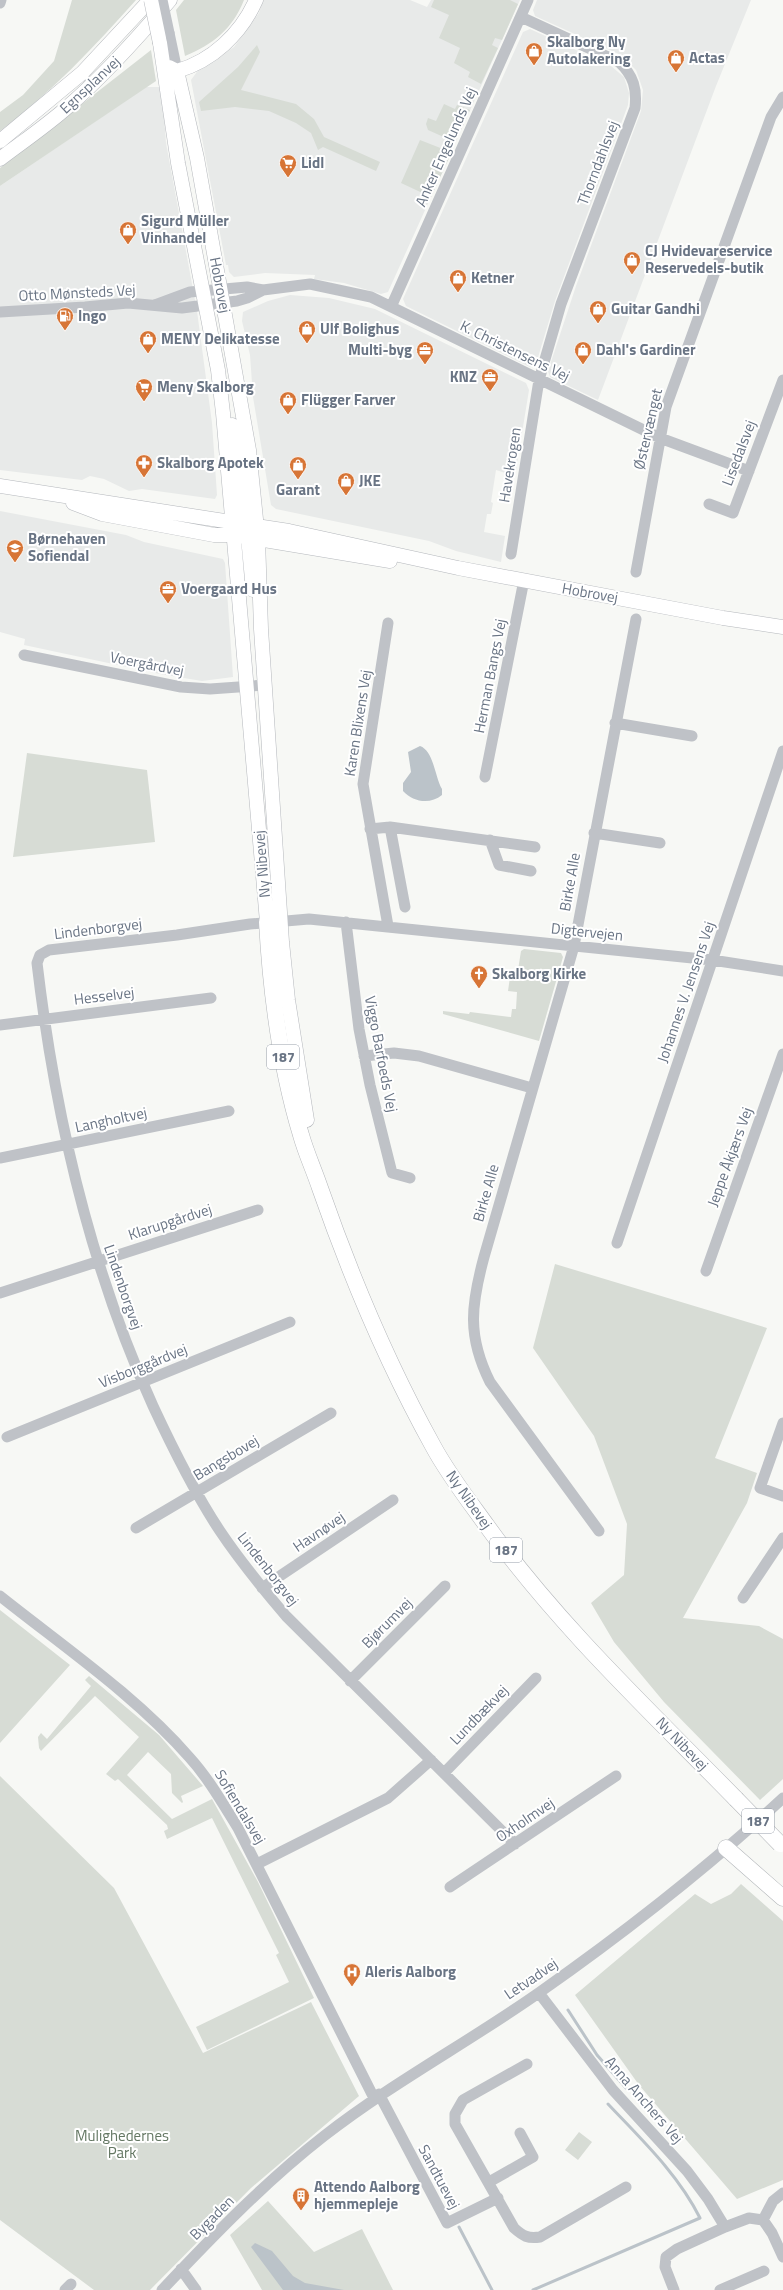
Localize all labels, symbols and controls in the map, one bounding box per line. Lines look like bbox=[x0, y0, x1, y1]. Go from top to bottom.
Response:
place label: Skalborg Ny Autolakering bbox=[547, 30, 630, 70]
shop icon: Skalborg Ny Autolakering bbox=[524, 41, 544, 66]
place label: Actas bbox=[689, 46, 725, 69]
shop icon: Actas bbox=[666, 48, 686, 73]
street label: Egnsplanvej bbox=[54, 50, 125, 119]
street label: Anker Engelunds Vej bbox=[409, 83, 482, 210]
street label: Thorndahlsvej bbox=[571, 117, 624, 208]
place label: Lidl bbox=[301, 151, 324, 174]
supermarket icon: Lidl bbox=[278, 153, 298, 178]
place label: Sigurd Müller Vinhandel bbox=[141, 209, 229, 249]
shop icon: Sigurd Müller Vinhandel bbox=[118, 220, 138, 245]
place label: CJ Hvidevareservice Reservedels-butik bbox=[645, 239, 773, 279]
shop icon: CJ Hvidevareservice Reservedels-butik bbox=[622, 250, 642, 275]
street label: Hobrovej bbox=[204, 255, 237, 315]
place label: Ketner bbox=[471, 266, 515, 289]
shop icon: Ketner bbox=[448, 268, 468, 293]
street label: Otto Mønsteds Vej bbox=[18, 278, 136, 307]
place label: Guitar Gandhi bbox=[611, 297, 700, 320]
shop icon: Guitar Gandhi bbox=[588, 299, 608, 324]
place label: Ingo bbox=[78, 304, 107, 327]
fuel station icon: Ingo bbox=[55, 306, 75, 331]
street label: K. Christensens Vej bbox=[456, 314, 574, 387]
place label: Ulf Bolighus bbox=[320, 317, 399, 340]
shop icon: Ulf Bolighus bbox=[297, 319, 317, 344]
place label: MENY Delikatesse bbox=[161, 327, 280, 350]
shop icon: MENY Delikatesse bbox=[138, 329, 158, 354]
place label: Multi-byg bbox=[348, 338, 412, 361]
place label: Dahl's Gardiner bbox=[596, 338, 696, 361]
office icon: Multi-byg bbox=[415, 340, 435, 365]
shop icon: Dahl's Gardiner bbox=[573, 340, 593, 365]
place label: KNZ bbox=[450, 365, 477, 388]
office icon: KNZ bbox=[480, 367, 500, 392]
place label: Meny Skalborg bbox=[157, 375, 254, 398]
supermarket icon: Meny Skalborg bbox=[134, 377, 154, 402]
street label: Østervænget bbox=[627, 385, 668, 472]
place label: Flügger Farver bbox=[301, 388, 396, 411]
shop icon: Flügger Farver bbox=[278, 390, 298, 415]
street label: Lisedalsvej bbox=[715, 417, 762, 489]
street label: Havekrogen bbox=[492, 426, 527, 504]
place label: Skalborg Apotek bbox=[157, 451, 264, 474]
pharmacy icon: Skalborg Apotek bbox=[134, 453, 154, 478]
shop icon: Garant bbox=[288, 455, 308, 480]
place label: JKE bbox=[359, 469, 381, 492]
shop icon: JKE bbox=[336, 471, 356, 496]
place label: Garant bbox=[276, 478, 320, 501]
place label: Børnehaven Sofiendal bbox=[28, 527, 106, 567]
school or university icon: Børnehaven Sofiendal bbox=[5, 538, 25, 563]
street label: Hobrovej bbox=[560, 576, 620, 609]
place label: Voergaard Hus bbox=[181, 577, 277, 600]
office icon: Voergaard Hus bbox=[158, 579, 178, 604]
street label: Herman Bangs Vej bbox=[467, 617, 512, 735]
street label: Voergårdvej bbox=[108, 645, 186, 682]
street label: Karen Blixens Vej bbox=[338, 668, 377, 778]
street label: Ny Nibevej bbox=[247, 829, 276, 899]
street label: Birke Alle bbox=[553, 851, 586, 913]
street label: Lindenborgvej bbox=[53, 912, 143, 945]
street label: Digtervejen bbox=[550, 916, 624, 947]
street label: Johannes V. Jensens Vej bbox=[651, 918, 721, 1066]
place label: Skalborg Kirke bbox=[492, 962, 587, 985]
church icon: Skalborg Kirke bbox=[469, 964, 489, 989]
street label: Hesselvej bbox=[72, 980, 135, 1011]
street label: Viggo Barfoeds Vej bbox=[359, 994, 404, 1114]
road number: 187 bbox=[267, 1045, 299, 1069]
street label: Langholtvej bbox=[73, 1101, 149, 1138]
street label: Jeppe Åkjærs Vej bbox=[701, 1104, 758, 1210]
street label: Birke Alle bbox=[466, 1161, 505, 1224]
street label: Klarupgårdvej bbox=[125, 1197, 215, 1246]
street label: Lindenborgvej bbox=[98, 1241, 149, 1332]
street label: Visborggårdvej bbox=[95, 1337, 191, 1394]
street label: Bangsbovej bbox=[188, 1429, 263, 1486]
street label: Ny Nibevej bbox=[441, 1466, 498, 1534]
street label: Havnøvej bbox=[288, 1506, 349, 1557]
street label: Lindenborgvej bbox=[232, 1527, 305, 1611]
road number: 187 bbox=[490, 1538, 522, 1562]
street label: Bjørumvej bbox=[356, 1592, 417, 1653]
street label: Lundbækvej bbox=[444, 1679, 513, 1750]
street label: Ny Nibevej bbox=[651, 1711, 714, 1776]
street label: Sofiendalsvej bbox=[209, 1765, 272, 1849]
street label: Oxholmvej bbox=[491, 1791, 559, 1848]
road number: 187 bbox=[742, 1809, 774, 1833]
street label: Letvadvej bbox=[499, 1952, 562, 2005]
place label: Aleris Aalborg bbox=[365, 1960, 456, 1983]
hospital icon: Aleris Aalborg bbox=[342, 1962, 362, 1987]
street label: Anna Anchers Vej bbox=[600, 2051, 689, 2149]
park label: Mulighedernes Park bbox=[75, 2124, 169, 2164]
street label: Sandtuevej bbox=[413, 2140, 466, 2213]
place label: Attendo Aalborg hjemmepleje bbox=[314, 2175, 420, 2215]
building icon: Attendo Aalborg hjemmepleje bbox=[291, 2186, 311, 2211]
street label: Bygaden bbox=[184, 2190, 239, 2245]

